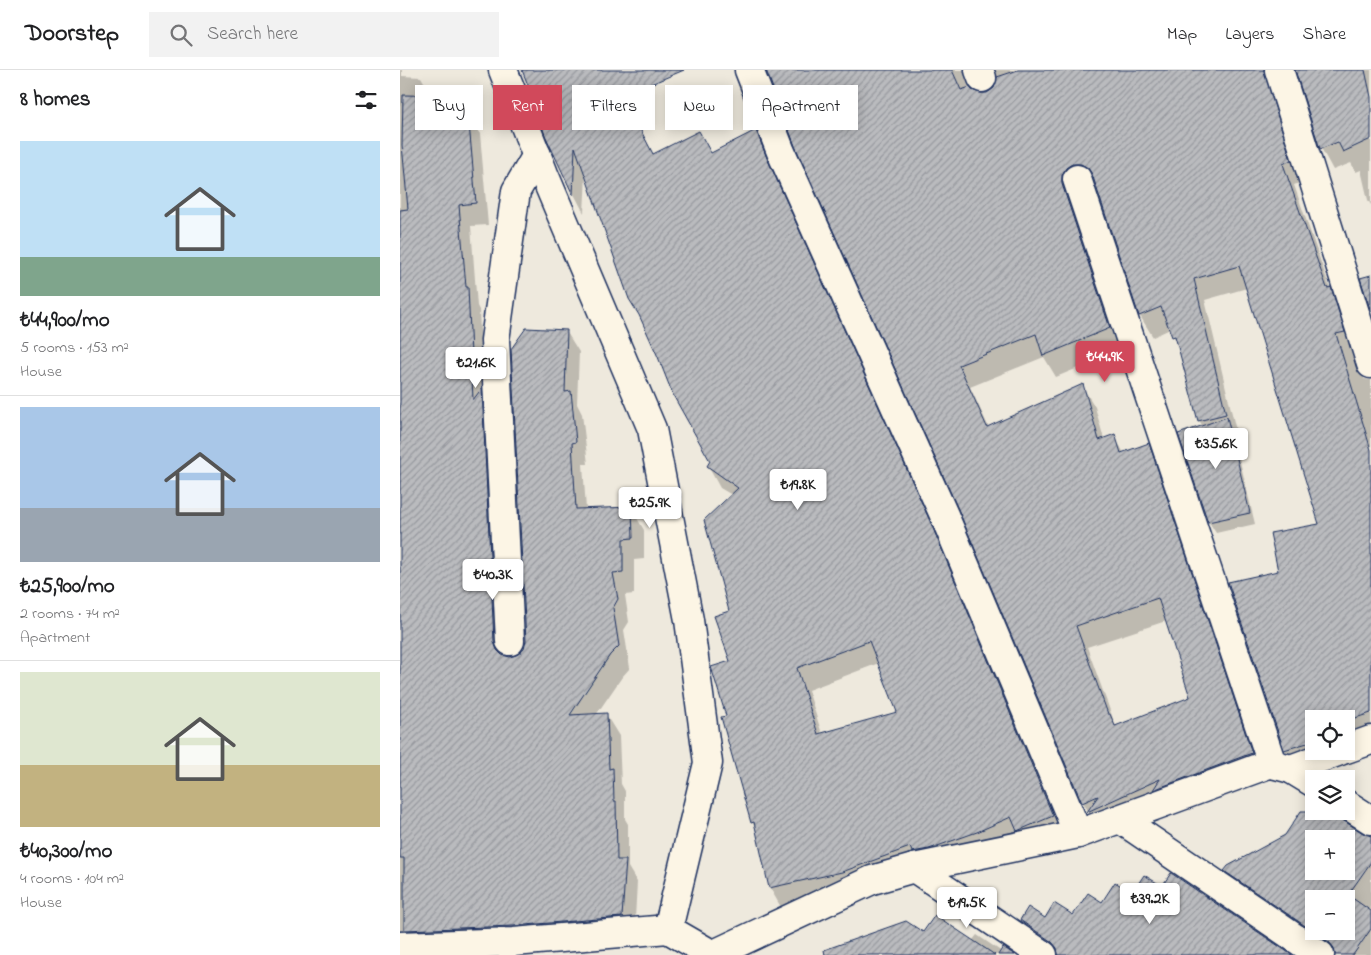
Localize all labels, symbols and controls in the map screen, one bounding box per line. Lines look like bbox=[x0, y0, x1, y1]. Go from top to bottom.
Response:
search box bbox=[149, 12, 499, 57]
text: Doorstep bbox=[25, 17, 119, 52]
icon: search bbox=[167, 21, 195, 49]
text: Search here bbox=[207, 21, 298, 48]
text: Map bbox=[1167, 22, 1197, 48]
text: Layers bbox=[1225, 22, 1275, 48]
text: Share bbox=[1303, 22, 1346, 48]
text: 8 homes bbox=[20, 85, 90, 115]
chip: Buy bbox=[415, 85, 483, 130]
chip: Rent bbox=[493, 85, 562, 130]
chip: Filters bbox=[572, 85, 655, 130]
chip: New bbox=[665, 85, 733, 130]
chip: Apartment bbox=[743, 85, 858, 130]
icon: filters bbox=[352, 86, 380, 114]
icon: home bbox=[155, 174, 245, 264]
text: ₺44,900/mo bbox=[20, 306, 110, 336]
text: 5 rooms · 153 m² bbox=[20, 336, 129, 360]
pin: ₺44.9K bbox=[1064, 340, 1146, 383]
text: ₺44.9K bbox=[1087, 345, 1124, 369]
pin: ₺21.6K bbox=[435, 346, 517, 389]
text: ₺21.6K bbox=[456, 351, 496, 375]
text: House bbox=[20, 360, 62, 384]
pin: ₺35.6K bbox=[1175, 428, 1257, 470]
text: ₺35.6K bbox=[1195, 432, 1237, 456]
icon: home bbox=[155, 439, 245, 529]
pin: ₺19.8K bbox=[757, 468, 839, 511]
text: ₺19.8K bbox=[781, 473, 815, 497]
pin: ₺25.9K bbox=[609, 486, 691, 529]
text: ₺25.9K bbox=[630, 491, 670, 515]
pin: ₺40.3K bbox=[452, 558, 534, 601]
text: ₺40.3K bbox=[473, 563, 513, 587]
text: ₺25,900/mo bbox=[20, 572, 115, 602]
text: 2 rooms · 74 m² bbox=[20, 602, 120, 626]
text: Apartment bbox=[20, 626, 90, 650]
icon: home bbox=[155, 704, 245, 794]
map controls bbox=[1305, 710, 1355, 940]
button: locate bbox=[1305, 710, 1355, 760]
button: layers bbox=[1305, 770, 1355, 820]
button: + bbox=[1305, 830, 1355, 880]
text: ₺40,300/mo bbox=[20, 837, 112, 867]
text: 4 rooms · 104 m² bbox=[20, 867, 124, 891]
pin: ₺39.2K bbox=[1109, 882, 1191, 925]
pin: ₺19.5K bbox=[926, 886, 1008, 929]
text: ₺39.2K bbox=[1131, 887, 1169, 911]
button: − bbox=[1305, 890, 1355, 940]
text: House bbox=[20, 891, 62, 915]
text: ₺19.5K bbox=[948, 891, 986, 915]

